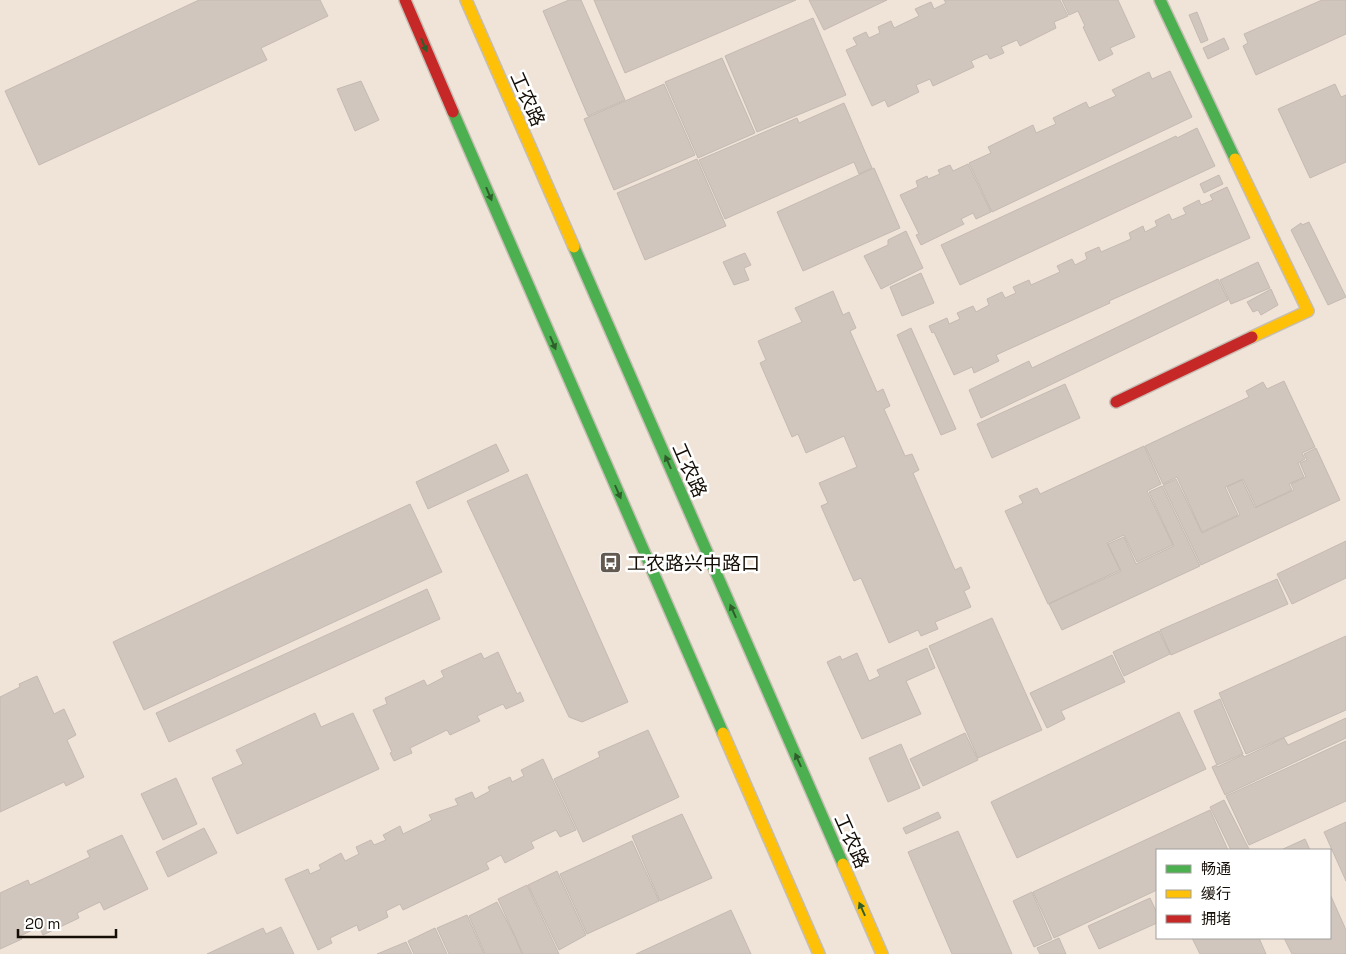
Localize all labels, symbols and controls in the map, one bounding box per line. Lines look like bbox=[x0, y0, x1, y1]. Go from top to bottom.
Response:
one-way arrow bbox=[421, 38, 429, 52]
street label: 工农路 bbox=[505, 68, 551, 130]
one-way arrow bbox=[485, 187, 493, 201]
one-way arrow bbox=[550, 336, 558, 350]
street label: 工农路 bbox=[667, 439, 713, 501]
one-way arrow bbox=[663, 455, 671, 469]
one-way arrow bbox=[615, 485, 623, 499]
bus stop icon: 工农路兴中路口 bbox=[599, 551, 623, 575]
place label: 工农路兴中路口 bbox=[627, 551, 760, 576]
one-way arrow bbox=[728, 604, 736, 618]
one-way arrow bbox=[793, 753, 801, 767]
street label: 工农路 bbox=[829, 810, 875, 872]
legend bbox=[1156, 849, 1331, 939]
text: 畅通 bbox=[1201, 859, 1231, 878]
text: 缓行 bbox=[1201, 884, 1231, 903]
one-way arrow bbox=[858, 902, 866, 916]
scale bar bbox=[18, 906, 115, 938]
text: 拥堵 bbox=[1201, 909, 1231, 928]
text: 20 m bbox=[25, 914, 60, 933]

